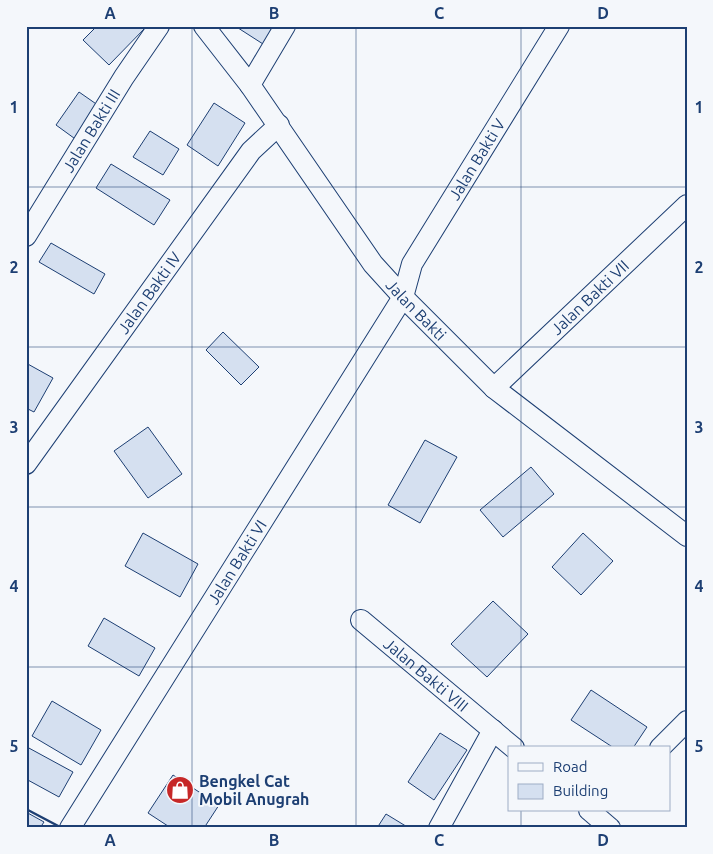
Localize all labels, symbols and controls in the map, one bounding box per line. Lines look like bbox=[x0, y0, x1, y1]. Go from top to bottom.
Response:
text: A bbox=[104, 4, 116, 22]
text: B bbox=[269, 4, 279, 22]
text: C bbox=[434, 4, 444, 22]
text: D bbox=[597, 4, 609, 22]
street label: Jalan Bakti III bbox=[59, 86, 123, 175]
text: 1 bbox=[9, 98, 19, 116]
text: 1 bbox=[694, 98, 704, 116]
street label: Jalan Bakti V bbox=[445, 116, 508, 203]
street label: Jalan Bakti IV bbox=[114, 248, 184, 337]
street label: Jalan Bakti VII bbox=[547, 256, 632, 338]
text: 2 bbox=[9, 258, 19, 276]
text: 2 bbox=[694, 258, 704, 276]
street label: Jalan Bakti bbox=[382, 276, 450, 344]
text: 3 bbox=[9, 418, 19, 436]
text: 3 bbox=[694, 418, 704, 436]
street label: Jalan Bakti VI bbox=[204, 517, 270, 607]
text: 4 bbox=[9, 577, 19, 595]
text: 4 bbox=[694, 577, 704, 595]
street label: Jalan Bakti VIII bbox=[380, 634, 472, 715]
text: 5 bbox=[9, 737, 19, 755]
text: 5 bbox=[694, 737, 704, 755]
legend bbox=[508, 746, 670, 812]
text: Road bbox=[553, 758, 588, 775]
place label: Bengkel Cat Mobil Anugrah bbox=[199, 772, 309, 808]
shop icon: Bengkel Cat Mobil Anugrah bbox=[165, 775, 195, 805]
text: Building bbox=[553, 782, 608, 799]
text: A bbox=[104, 831, 116, 849]
text: B bbox=[269, 831, 279, 849]
text: C bbox=[434, 831, 444, 849]
text: D bbox=[597, 831, 609, 849]

